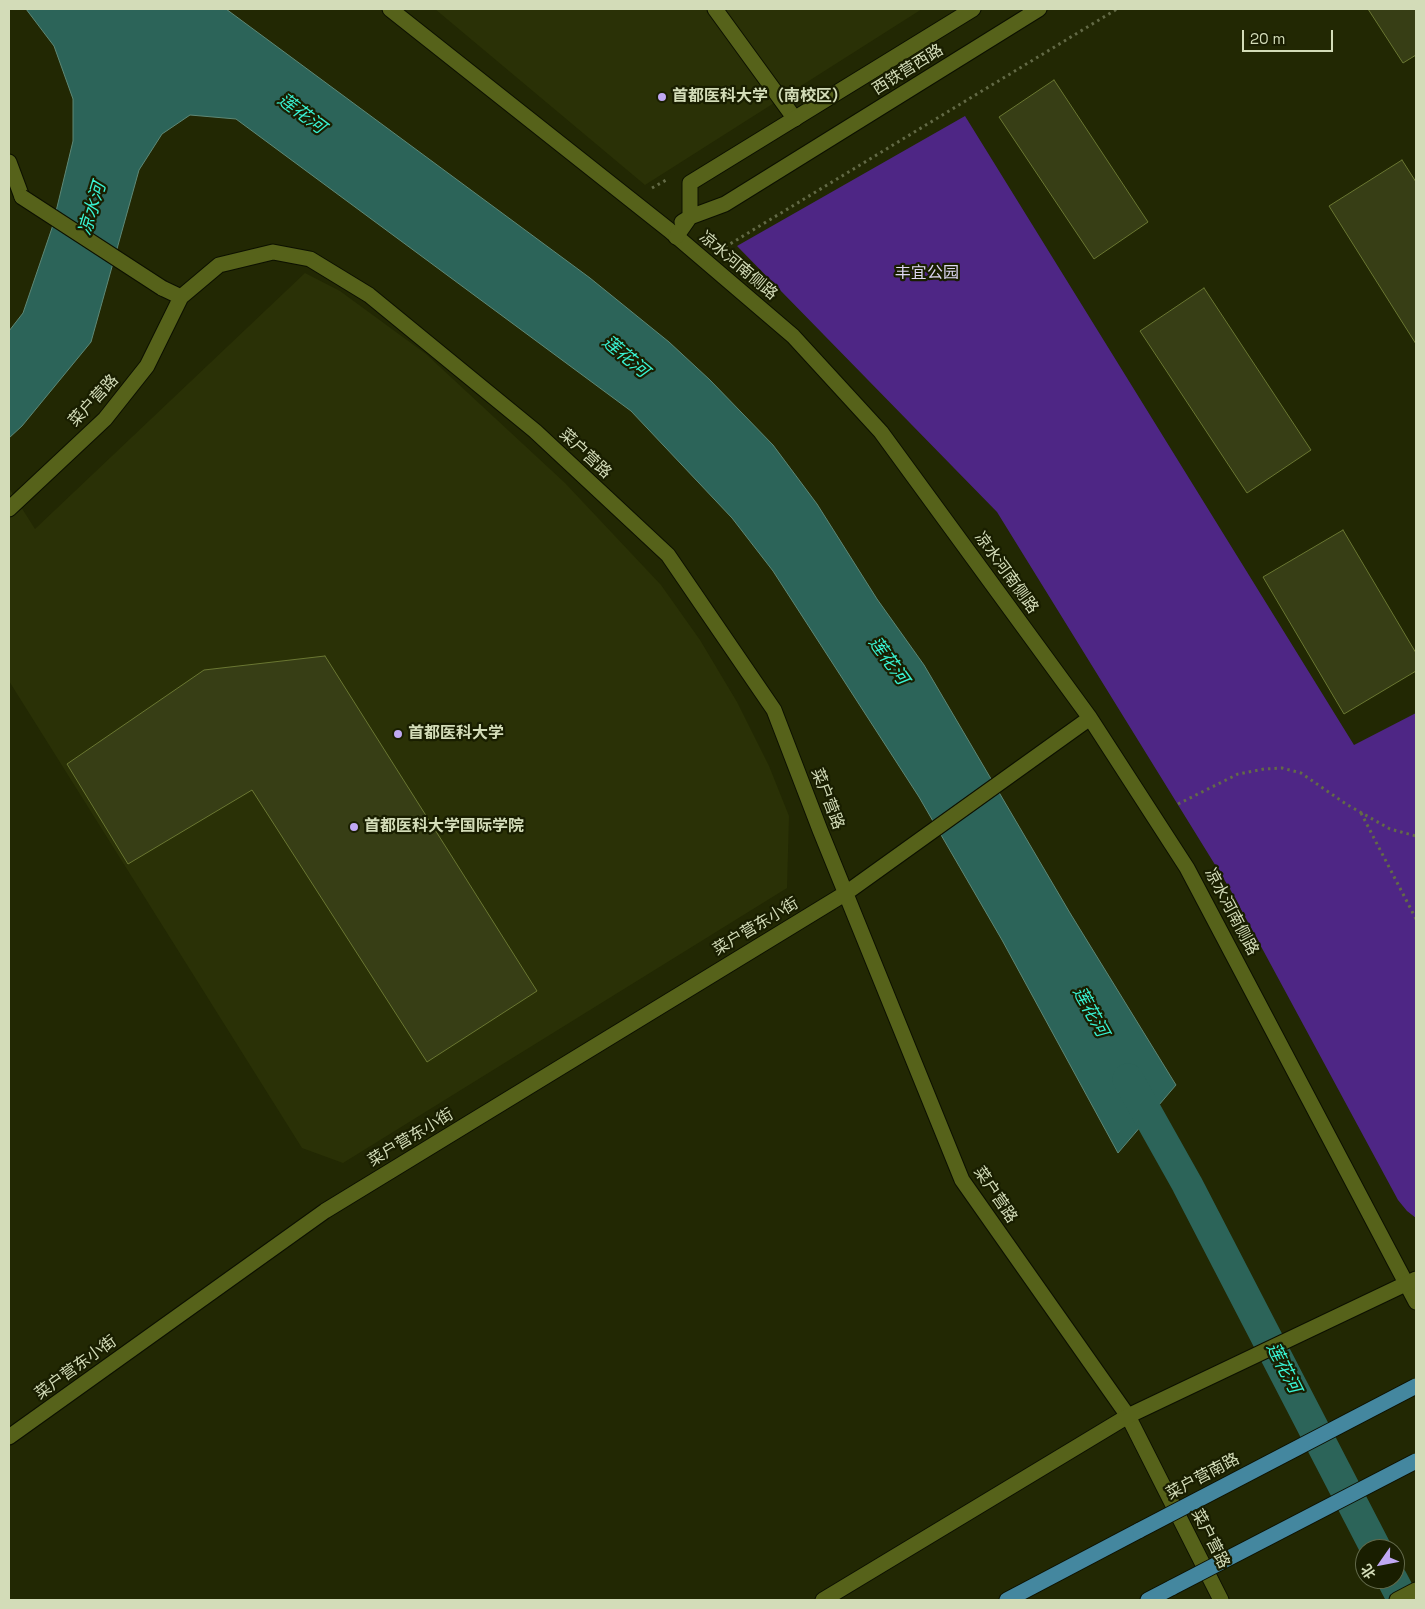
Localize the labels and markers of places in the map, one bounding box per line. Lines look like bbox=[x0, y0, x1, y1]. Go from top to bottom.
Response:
place label: 首都医科大学（南校区） bbox=[672, 87, 848, 107]
marker: 首都医科大学（南校区） bbox=[656, 91, 668, 103]
place label: 首都医科大学 bbox=[408, 724, 504, 744]
marker: 首都医科大学 bbox=[392, 728, 404, 740]
place label: 首都医科大学国际学院 bbox=[364, 817, 524, 837]
marker: 首都医科大学国际学院 bbox=[348, 821, 360, 833]

